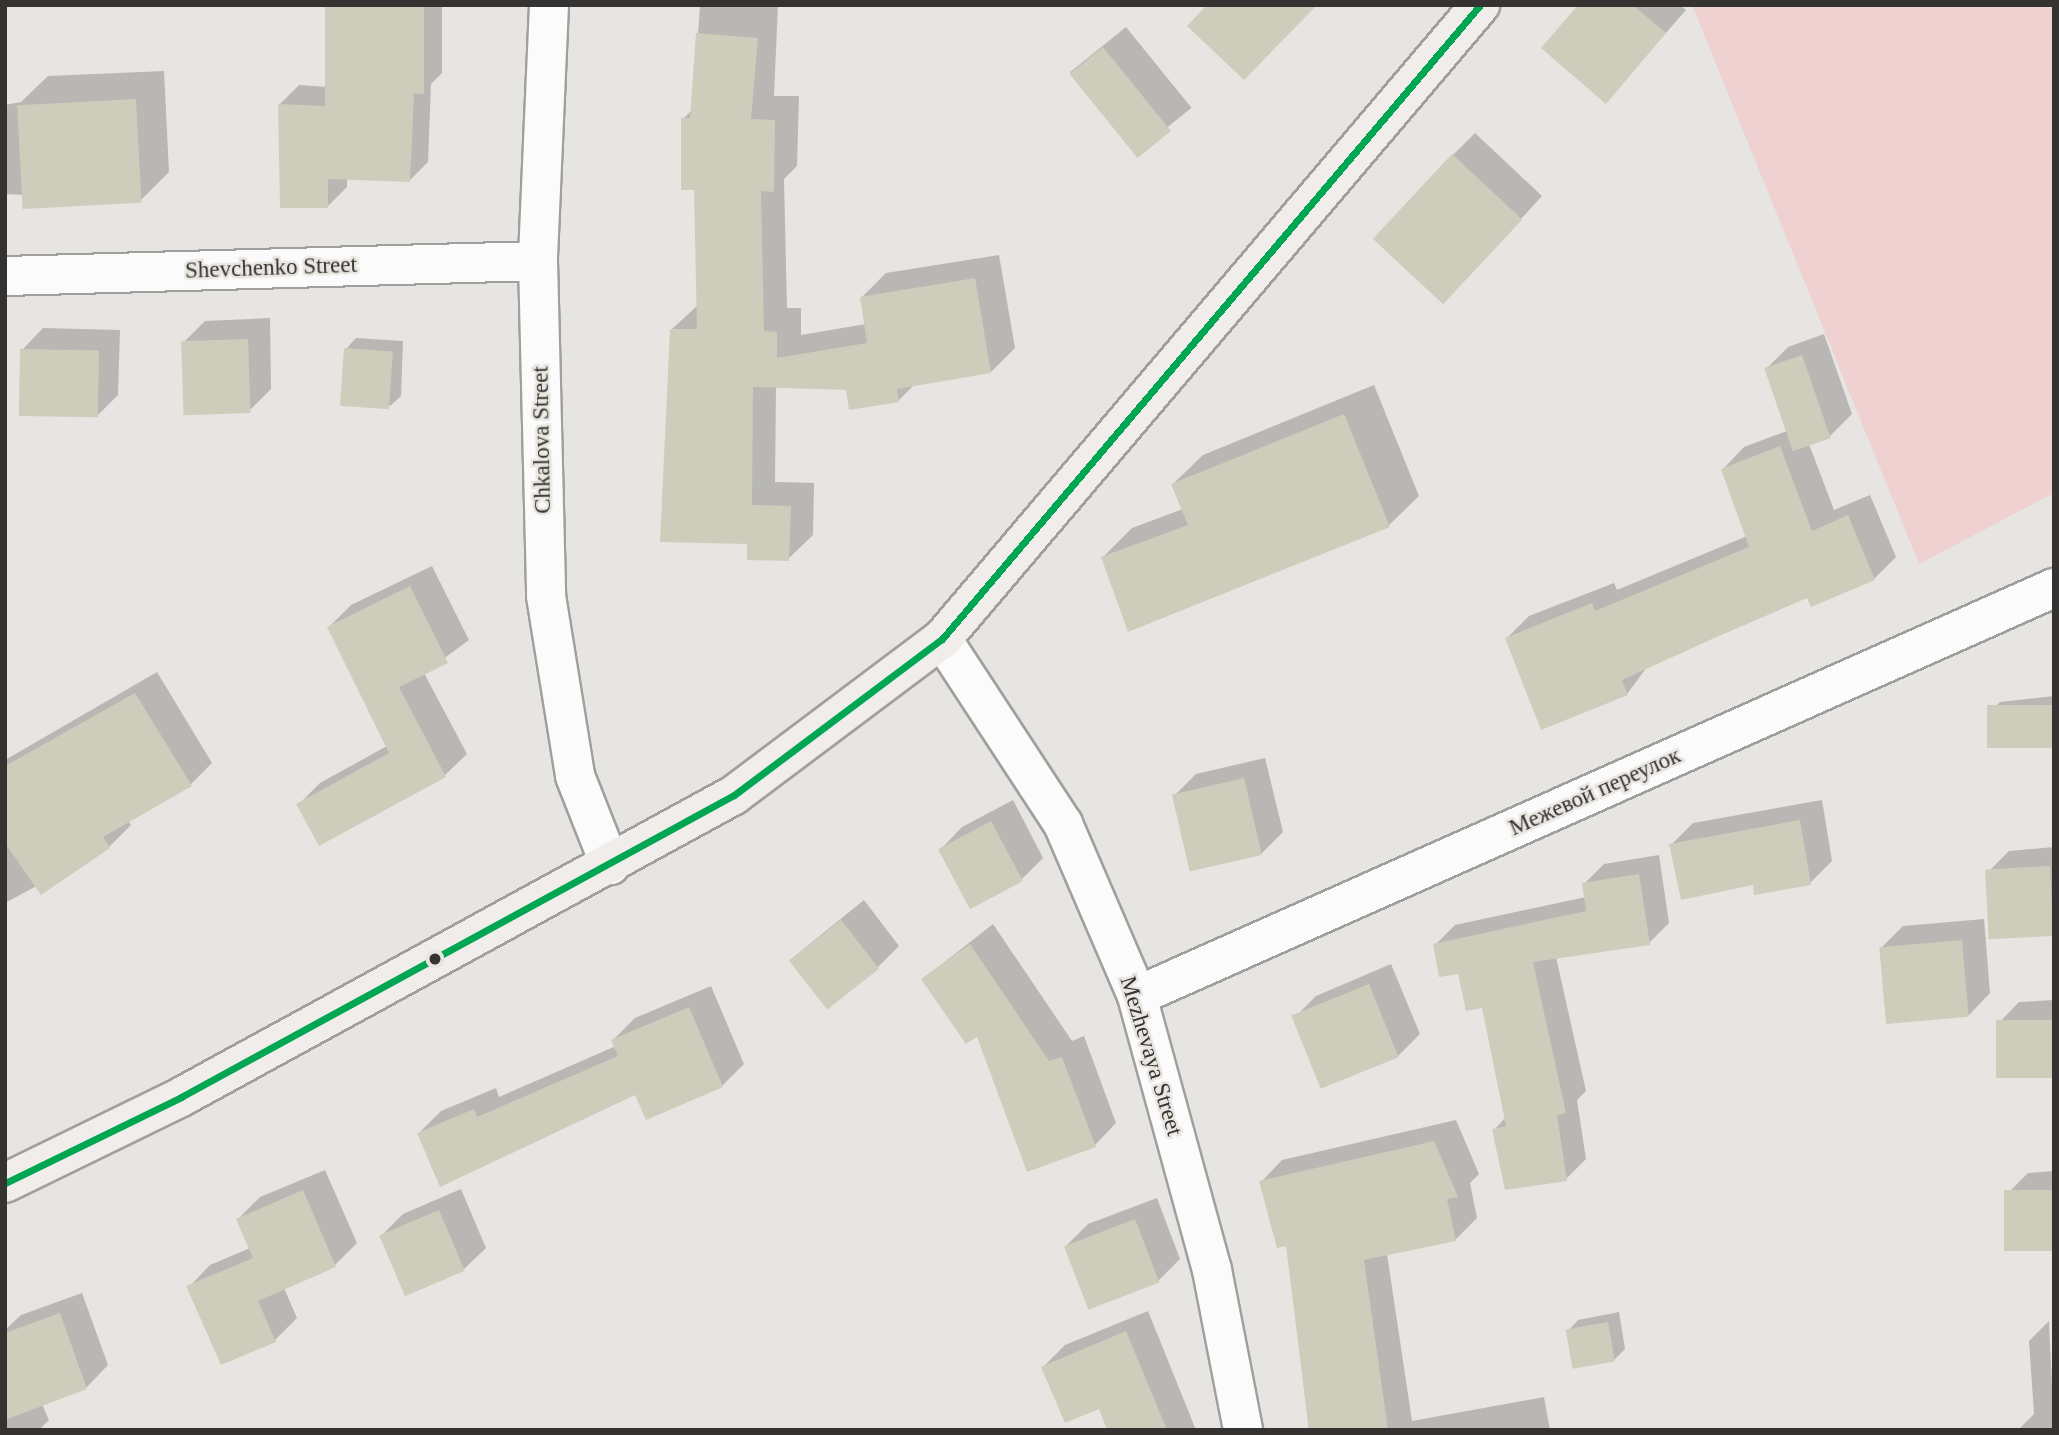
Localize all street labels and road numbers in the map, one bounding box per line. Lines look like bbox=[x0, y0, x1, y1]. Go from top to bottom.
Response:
street label: Shevchenko Street bbox=[185, 251, 357, 285]
street label: Chkalova Street bbox=[527, 366, 557, 514]
street label: Межевой переулок bbox=[1505, 742, 1685, 842]
street label: Mezhevaya Street bbox=[1114, 973, 1188, 1139]

